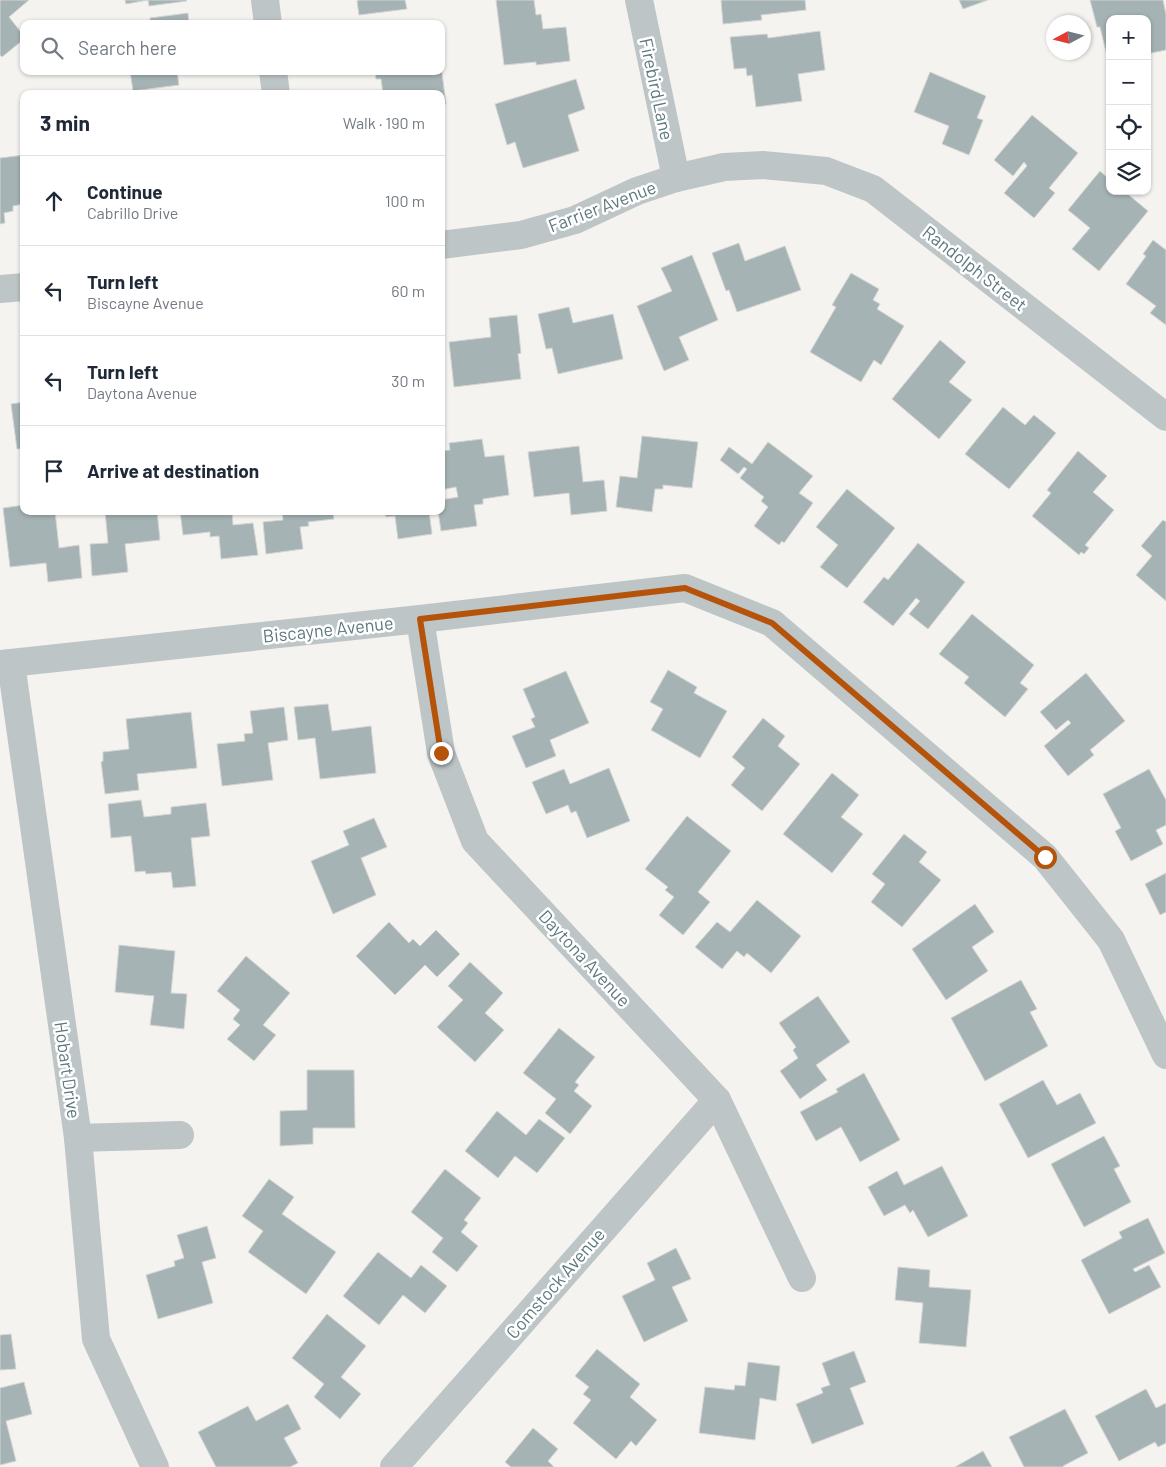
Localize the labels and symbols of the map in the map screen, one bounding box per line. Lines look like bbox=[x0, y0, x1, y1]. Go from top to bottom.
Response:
north arrow bbox=[1046, 15, 1091, 60]
street label: Firebird Lane bbox=[635, 36, 679, 142]
street label: Farrier Avenue bbox=[545, 175, 659, 237]
street label: Randolph Street bbox=[919, 221, 1031, 315]
street label: Biscayne Avenue bbox=[262, 611, 394, 647]
route end bbox=[430, 742, 453, 765]
route start bbox=[1034, 846, 1057, 869]
street label: Daytona Avenue bbox=[535, 905, 635, 1011]
street label: Hobart Drive bbox=[50, 1020, 86, 1120]
street label: Comstock Avenue bbox=[501, 1223, 609, 1343]

